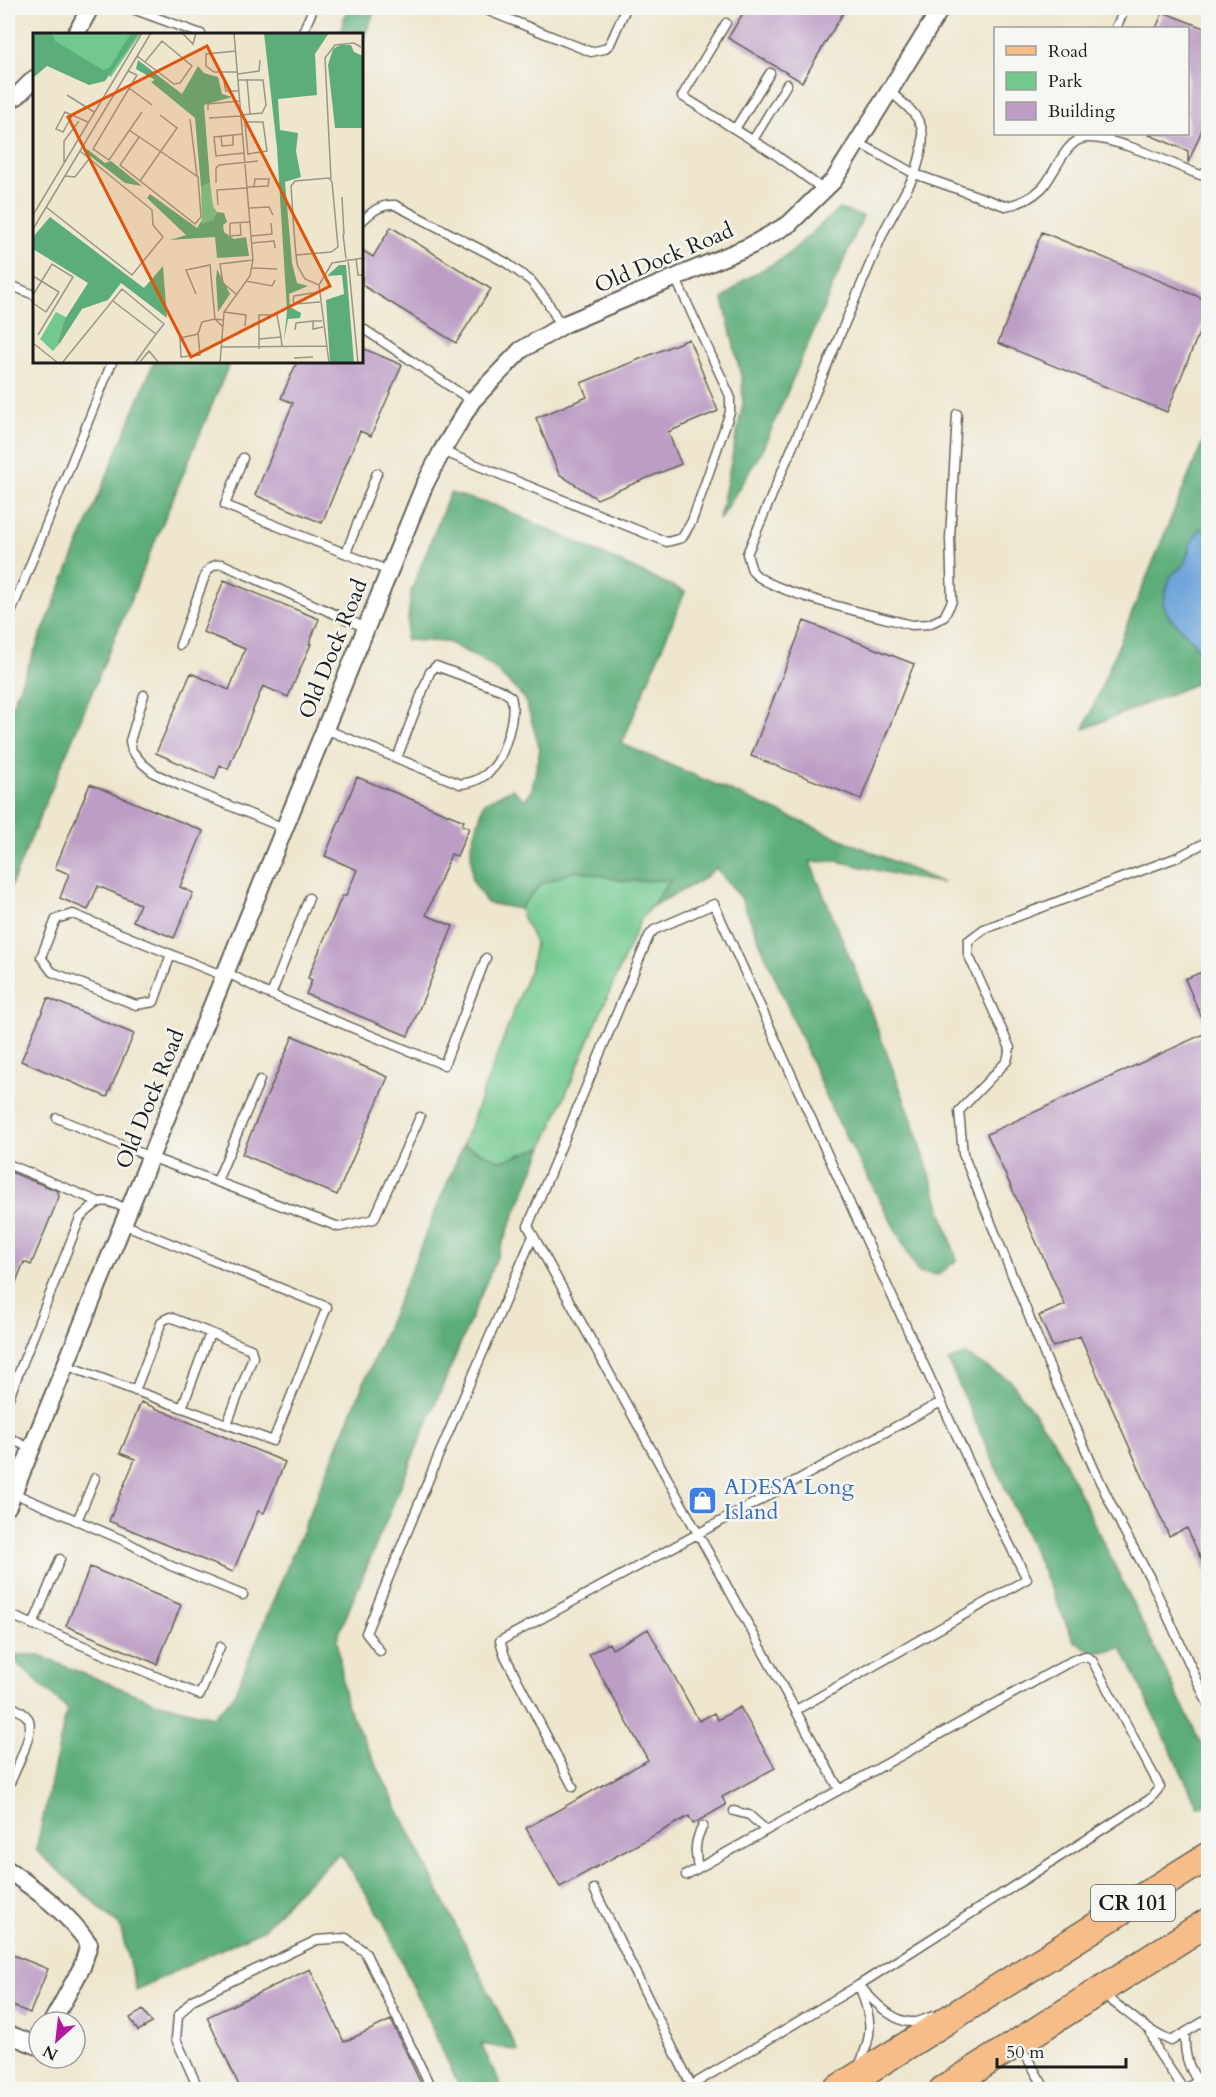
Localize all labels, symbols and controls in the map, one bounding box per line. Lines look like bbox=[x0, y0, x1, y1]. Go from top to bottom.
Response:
legend bbox=[994, 27, 1189, 135]
inset map bbox=[33, 33, 363, 363]
text: Road bbox=[1048, 39, 1088, 64]
text: Park bbox=[1048, 69, 1083, 94]
text: Building bbox=[1048, 99, 1116, 124]
street label: Old Dock Road bbox=[590, 215, 738, 301]
street label: Old Dock Road bbox=[291, 574, 375, 723]
street label: Old Dock Road bbox=[108, 1024, 192, 1173]
place label: ADESA Long Island bbox=[724, 1472, 854, 1527]
shop icon: ADESA Long Island bbox=[687, 1484, 719, 1516]
road number: CR 101 bbox=[1091, 1885, 1175, 1921]
north arrow bbox=[27, 2010, 87, 2070]
scale bar bbox=[997, 2031, 1126, 2069]
text: N bbox=[39, 2039, 62, 2065]
text: 50 m bbox=[1006, 2040, 1045, 2065]

